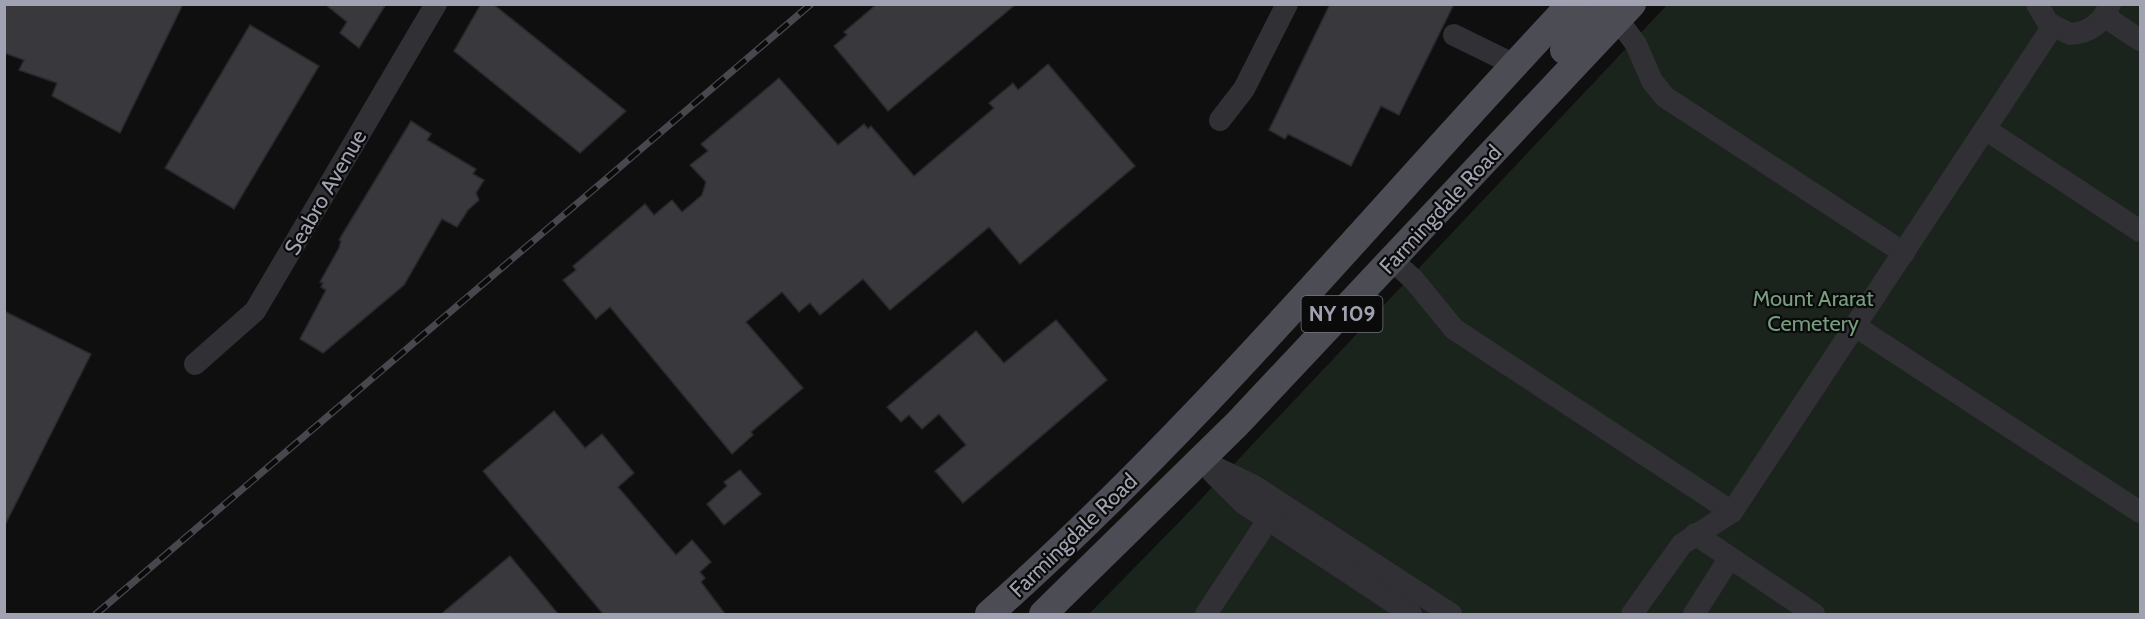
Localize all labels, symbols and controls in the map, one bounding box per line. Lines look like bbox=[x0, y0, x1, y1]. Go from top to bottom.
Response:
street label: Seabro Avenue bbox=[279, 125, 372, 260]
street label: Farmingdale Road bbox=[1374, 139, 1507, 280]
park label: Mount Ararat Cemetery bbox=[1752, 285, 1874, 337]
road number: NY 109 bbox=[1302, 296, 1382, 332]
street label: Farmingdale Road bbox=[1004, 468, 1143, 603]

